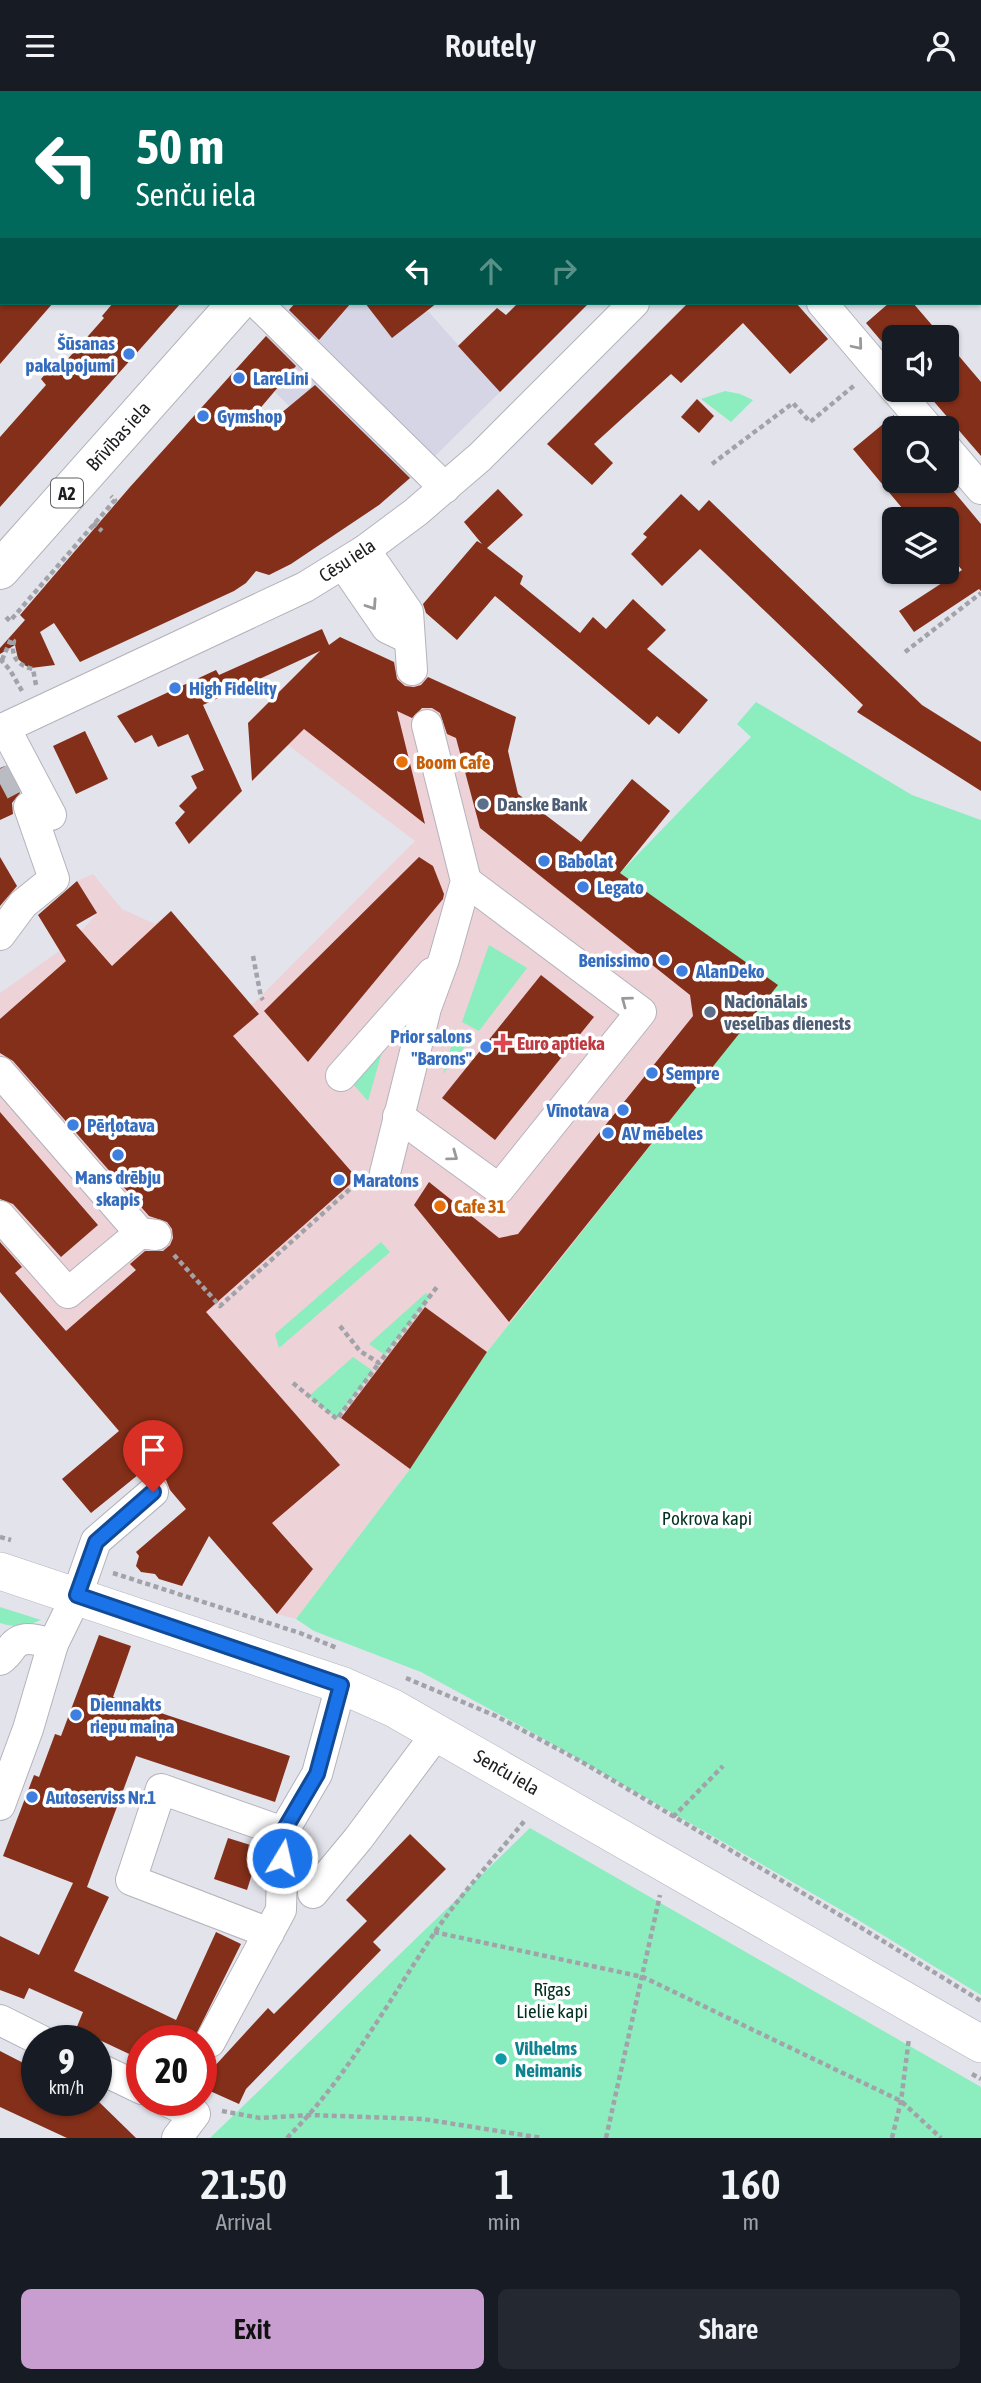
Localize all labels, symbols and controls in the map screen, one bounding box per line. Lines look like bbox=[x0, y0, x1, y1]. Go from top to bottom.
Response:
icon: menu bbox=[21, 27, 59, 65]
text: Routely bbox=[445, 27, 536, 64]
icon: person bbox=[922, 27, 960, 65]
text: 50 m bbox=[136, 118, 224, 174]
icon: left bbox=[21, 119, 112, 210]
text: Senču iela bbox=[136, 176, 256, 213]
icon: left bbox=[399, 252, 437, 290]
icon: ahead bbox=[472, 252, 510, 290]
icon: right bbox=[545, 252, 583, 290]
map controls bbox=[882, 325, 959, 584]
button: sound bbox=[882, 325, 959, 402]
place label: Šūsanas pakalpojumi bbox=[25, 332, 115, 376]
one-way arrow bbox=[850, 337, 862, 350]
marker: Šūsanas pakalpojumi bbox=[121, 346, 137, 362]
place label: LareLini bbox=[253, 367, 309, 389]
marker: LareLini bbox=[231, 370, 247, 386]
street label: Brīvības iela bbox=[81, 397, 155, 475]
place label: Gymshop bbox=[217, 405, 282, 427]
marker: Gymshop bbox=[195, 408, 211, 424]
button: search bbox=[882, 416, 959, 493]
road number: A2 bbox=[51, 479, 83, 507]
button: layers bbox=[882, 507, 959, 584]
street label: Cēsu iela bbox=[315, 534, 379, 586]
one-way arrow bbox=[363, 598, 376, 611]
place label: High Fidelity bbox=[189, 677, 277, 699]
marker: High Fidelity bbox=[167, 680, 183, 696]
place label: Boom Cafe bbox=[416, 751, 491, 773]
marker: Boom Cafe bbox=[394, 754, 410, 770]
place label: Danske Bank bbox=[497, 793, 588, 815]
marker: Danske Bank bbox=[475, 796, 491, 812]
place label: Babolat bbox=[558, 850, 614, 872]
marker: Babolat bbox=[536, 853, 552, 869]
place label: Legato bbox=[597, 876, 644, 898]
marker: Legato bbox=[575, 879, 591, 895]
place label: Benissimo bbox=[578, 949, 650, 971]
marker: Benissimo bbox=[656, 952, 672, 968]
place label: AlanDeko bbox=[695, 960, 765, 982]
marker: AlanDeko bbox=[674, 963, 690, 979]
place label: Nacionālais veselības dienests bbox=[724, 990, 851, 1034]
one-way arrow bbox=[621, 997, 634, 1009]
marker: Nacionālais veselības dienests bbox=[702, 1004, 718, 1020]
place label: Prior salons "Barons" bbox=[390, 1025, 472, 1069]
place label: Euro aptieka bbox=[517, 1032, 605, 1054]
marker: Euro aptieka bbox=[495, 1035, 511, 1051]
marker: Prior salons "Barons" bbox=[478, 1039, 494, 1055]
place label: Sempre bbox=[666, 1062, 720, 1084]
marker: Sempre bbox=[644, 1065, 660, 1081]
place label: Vīnotava bbox=[545, 1099, 609, 1121]
marker: Vīnotava bbox=[615, 1102, 631, 1118]
place label: Pērļotava bbox=[87, 1114, 155, 1137]
marker: Pērļotava bbox=[65, 1117, 81, 1133]
place label: AV mēbeles bbox=[621, 1122, 703, 1144]
marker: AV mēbeles bbox=[600, 1125, 616, 1141]
marker: Mans drēbju skapis bbox=[110, 1147, 126, 1163]
one-way arrow bbox=[445, 1148, 458, 1160]
place label: Mans drēbju skapis bbox=[75, 1166, 161, 1210]
place label: Maratons bbox=[353, 1169, 419, 1191]
marker: Maratons bbox=[331, 1172, 347, 1188]
place label: Cafe 31 bbox=[454, 1195, 506, 1217]
marker: Cafe 31 bbox=[432, 1198, 448, 1214]
pin bbox=[123, 1420, 183, 1492]
icon: arrive bbox=[134, 1431, 172, 1469]
park label: Pokrova kapi bbox=[662, 1507, 752, 1529]
place label: Diennakts riepu maiņa bbox=[90, 1693, 174, 1738]
marker: Diennakts riepu maiņa bbox=[68, 1707, 84, 1723]
street label: Senču iela bbox=[471, 1745, 543, 1799]
place label: Autoserviss Nr.1 bbox=[45, 1786, 156, 1808]
marker: Autoserviss Nr.1 bbox=[24, 1789, 40, 1805]
position arrow bbox=[245, 1821, 319, 1895]
park label: Rīgas Lielie kapi bbox=[516, 1978, 588, 2022]
speed limit sign: 20 bbox=[126, 2025, 217, 2116]
place label: Vilhelms Neimanis bbox=[514, 2037, 582, 2081]
text: 9 bbox=[58, 2041, 75, 2081]
marker: Vilhelms Neimanis bbox=[493, 2051, 509, 2067]
text: km/h bbox=[49, 2077, 84, 2098]
text: 21:50 bbox=[201, 2160, 287, 2208]
text: 1 bbox=[494, 2160, 514, 2208]
text: 160 bbox=[721, 2160, 780, 2208]
text: Arrival bbox=[216, 2209, 272, 2235]
text: min bbox=[488, 2209, 521, 2235]
text: m bbox=[743, 2209, 759, 2235]
button: Exit bbox=[21, 2289, 484, 2369]
button: Share bbox=[498, 2289, 960, 2369]

